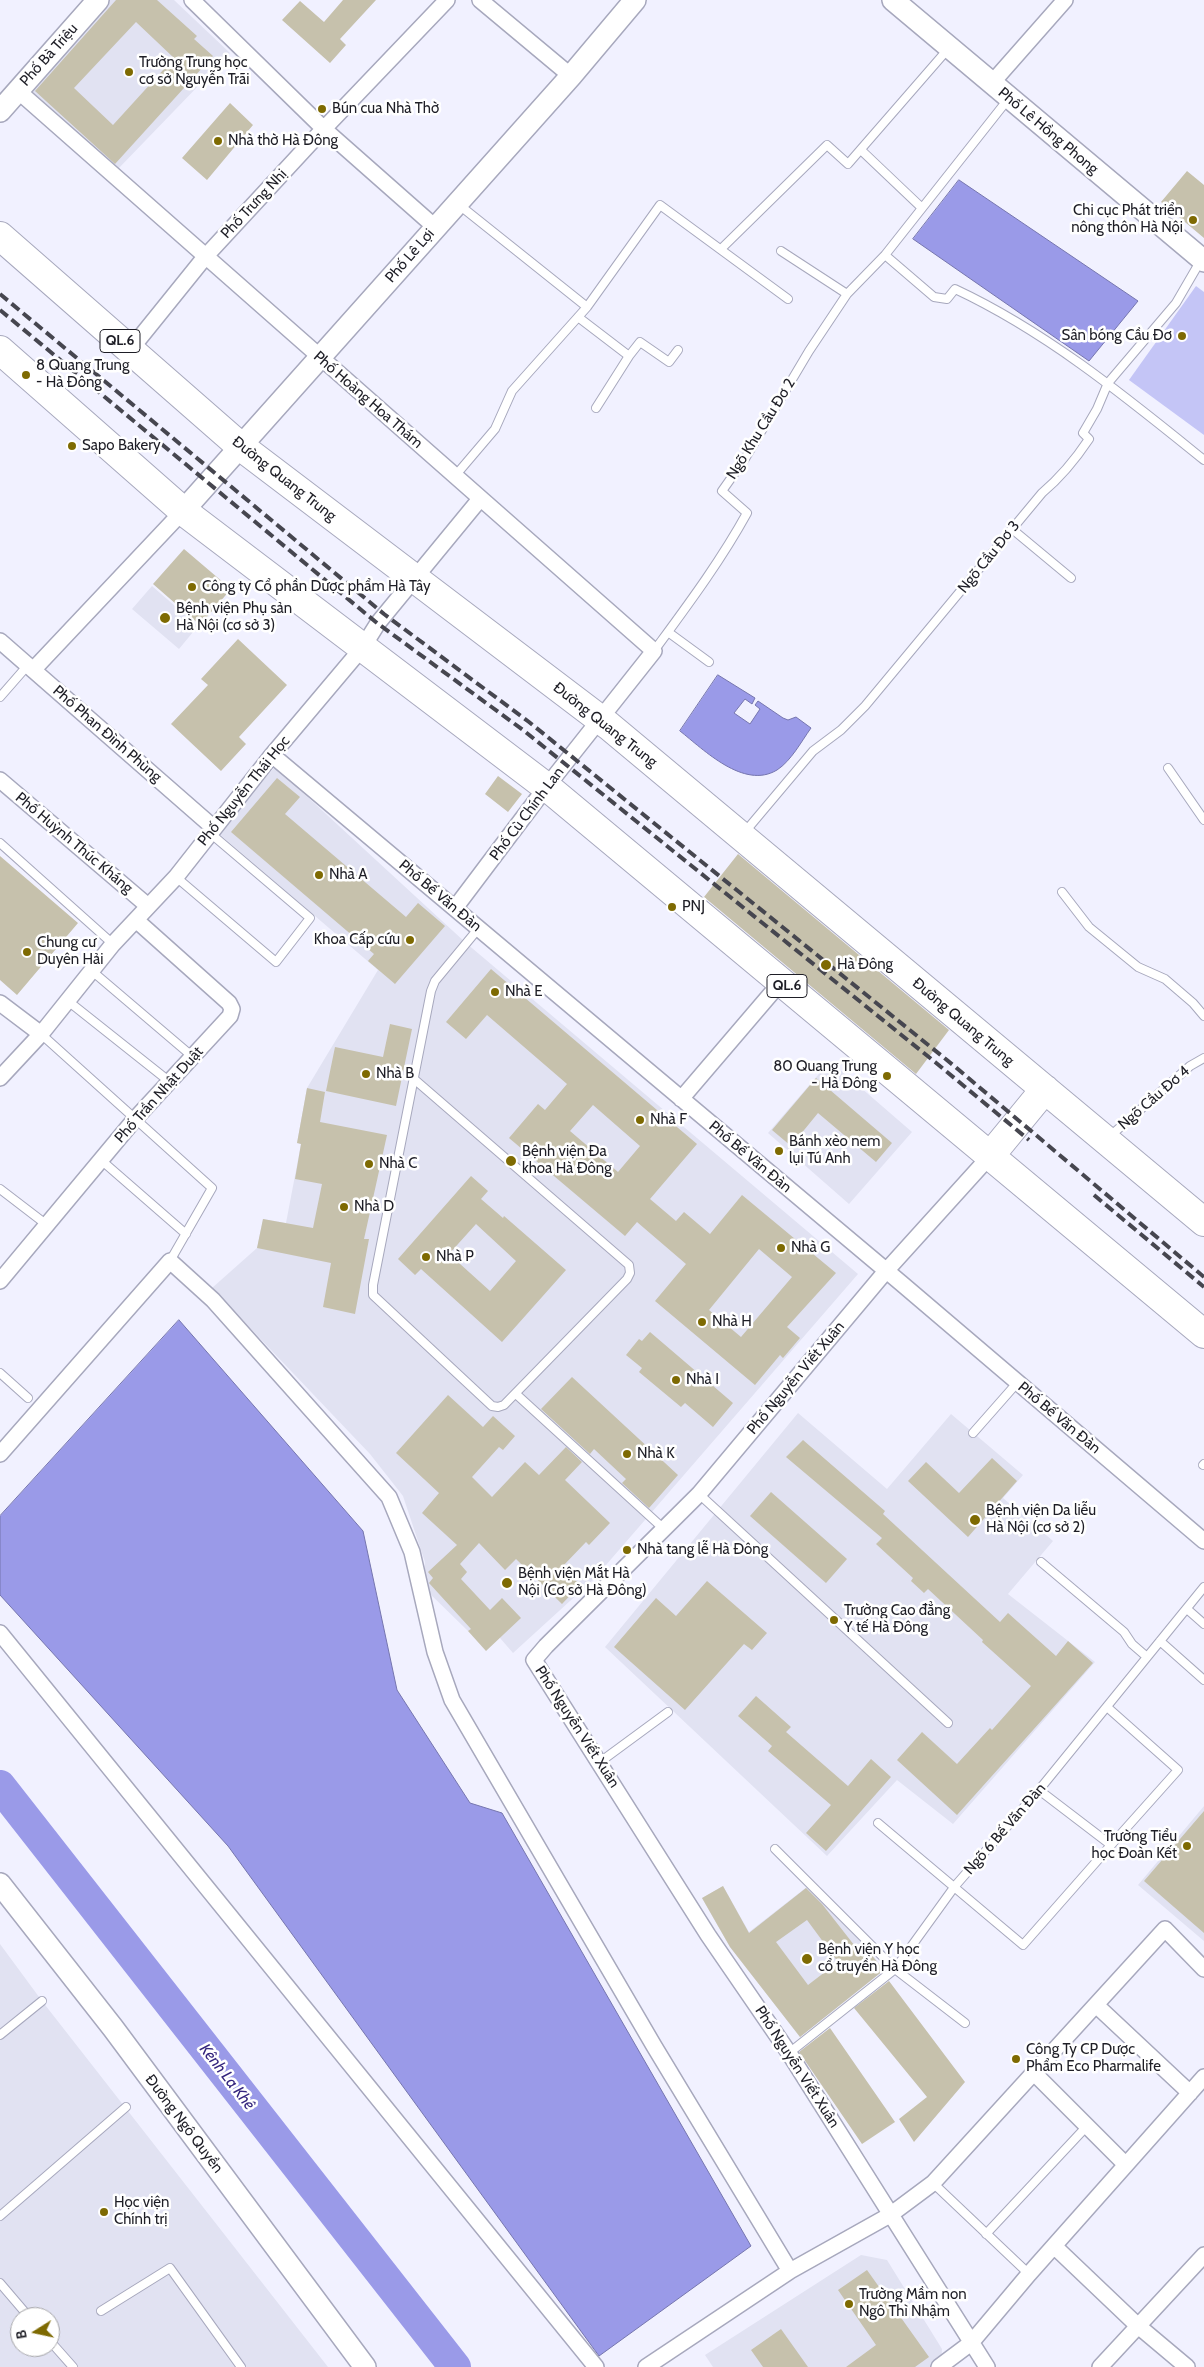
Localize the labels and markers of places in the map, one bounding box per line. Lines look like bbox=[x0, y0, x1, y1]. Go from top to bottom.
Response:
place label: Trường Trung học cơ sở Nguyễn Trãi bbox=[139, 54, 249, 89]
marker: Trường Trung học cơ sở Nguyễn Trãi bbox=[123, 66, 135, 78]
place label: Bún cua Nhà Thờ bbox=[332, 100, 439, 118]
marker: Bún cua Nhà Thờ bbox=[316, 103, 328, 115]
place label: Nhà thờ Hà Đông bbox=[228, 132, 338, 150]
marker: Nhà thờ Hà Đông bbox=[212, 135, 224, 147]
place label: Chi cục Phát triển nông thôn Hà Nội bbox=[1071, 202, 1183, 237]
marker: Chi cục Phát triển nông thôn Hà Nội bbox=[1187, 214, 1199, 226]
place label: Sân bóng Cầu Đơ bbox=[1062, 327, 1172, 345]
marker: Sân bóng Cầu Đơ bbox=[1176, 330, 1188, 342]
place label: 8 Quang Trung - Hà Đông bbox=[36, 357, 129, 392]
marker: 8 Quang Trung - Hà Đông bbox=[20, 369, 32, 381]
place label: Sapo Bakery bbox=[82, 437, 160, 455]
marker: Sapo Bakery bbox=[66, 440, 78, 452]
place label: Công ty Cổ phần Dược phẩm Hà Tây bbox=[202, 578, 431, 596]
marker: Công ty Cổ phần Dược phẩm Hà Tây bbox=[186, 581, 198, 593]
place label: Bệnh viện Phụ sản Hà Nội (cơ sở 3) bbox=[176, 600, 292, 635]
marker: Bệnh viện Phụ sản Hà Nội (cơ sở 3) bbox=[158, 611, 172, 625]
place label: Nhà A bbox=[329, 866, 367, 884]
marker: Nhà A bbox=[313, 869, 325, 881]
place label: PNJ bbox=[682, 898, 705, 916]
marker: PNJ bbox=[666, 901, 678, 913]
place label: Khoa Cấp cứu bbox=[314, 931, 400, 949]
place label: Chung cư Duyên Hải bbox=[37, 934, 103, 969]
marker: Khoa Cấp cứu bbox=[404, 934, 416, 946]
marker: Chung cư Duyên Hải bbox=[21, 946, 33, 958]
place label: Hà Đông bbox=[837, 956, 893, 974]
marker: Hà Đông bbox=[819, 958, 833, 972]
place label: Nhà E bbox=[505, 983, 542, 1001]
marker: Nhà E bbox=[489, 986, 501, 998]
place label: 80 Quang Trung - Hà Đông bbox=[773, 1058, 877, 1093]
place label: Nhà B bbox=[376, 1065, 414, 1083]
marker: Nhà B bbox=[360, 1068, 372, 1080]
marker: 80 Quang Trung - Hà Đông bbox=[881, 1070, 893, 1082]
place label: Nhà F bbox=[650, 1111, 687, 1129]
marker: Nhà F bbox=[634, 1114, 646, 1126]
place label: Bánh xèo nem lụi Tú Anh bbox=[789, 1133, 880, 1168]
place label: Bệnh viện Đa khoa Hà Đông bbox=[522, 1143, 612, 1178]
marker: Bánh xèo nem lụi Tú Anh bbox=[773, 1145, 785, 1157]
marker: Bệnh viện Đa khoa Hà Đông bbox=[504, 1154, 518, 1168]
place label: Nhà C bbox=[379, 1155, 417, 1173]
marker: Nhà C bbox=[363, 1158, 375, 1170]
place label: Nhà D bbox=[354, 1198, 394, 1216]
marker: Nhà D bbox=[338, 1201, 350, 1213]
place label: Nhà G bbox=[791, 1239, 830, 1257]
marker: Nhà G bbox=[775, 1242, 787, 1254]
place label: Nhà P bbox=[436, 1248, 474, 1266]
marker: Nhà P bbox=[420, 1251, 432, 1263]
place label: Nhà H bbox=[712, 1313, 752, 1331]
marker: Nhà H bbox=[696, 1316, 708, 1328]
place label: Nhà I bbox=[686, 1371, 719, 1389]
marker: Nhà I bbox=[670, 1374, 682, 1386]
place label: Nhà K bbox=[637, 1445, 675, 1463]
marker: Nhà K bbox=[621, 1448, 633, 1460]
place label: Bệnh viện Da liễu Hà Nội (cơ sở 2) bbox=[986, 1502, 1096, 1537]
marker: Bệnh viện Da liễu Hà Nội (cơ sở 2) bbox=[968, 1513, 982, 1527]
place label: Nhà tang lễ Hà Đông bbox=[637, 1541, 768, 1559]
marker: Nhà tang lễ Hà Đông bbox=[621, 1544, 633, 1556]
place label: Bệnh viện Mắt Hà Nội (Cơ sở Hà Đông) bbox=[518, 1565, 647, 1600]
marker: Bệnh viện Mắt Hà Nội (Cơ sở Hà Đông) bbox=[500, 1576, 514, 1590]
place label: Trường Cao đẳng Y tế Hà Đông bbox=[844, 1602, 950, 1637]
marker: Trường Cao đẳng Y tế Hà Đông bbox=[828, 1614, 840, 1626]
place label: Trường Tiểu học Đoàn Kết bbox=[1092, 1828, 1177, 1863]
marker: Trường Tiểu học Đoàn Kết bbox=[1181, 1840, 1193, 1852]
place label: Bệnh viện Y học cổ truyền Hà Đông bbox=[818, 1941, 937, 1976]
marker: Bệnh viện Y học cổ truyền Hà Đông bbox=[800, 1952, 814, 1966]
place label: Công Ty CP Dược Phẩm Eco Pharmalife bbox=[1026, 2041, 1161, 2076]
marker: Công Ty CP Dược Phẩm Eco Pharmalife bbox=[1010, 2053, 1022, 2065]
place label: Học viện Chính trị bbox=[114, 2194, 169, 2229]
marker: Học viện Chính trị bbox=[98, 2206, 110, 2218]
place label: Trường Mầm non Ngô Thì Nhậm bbox=[859, 2286, 967, 2321]
marker: Trường Mầm non Ngô Thì Nhậm bbox=[843, 2298, 855, 2310]

